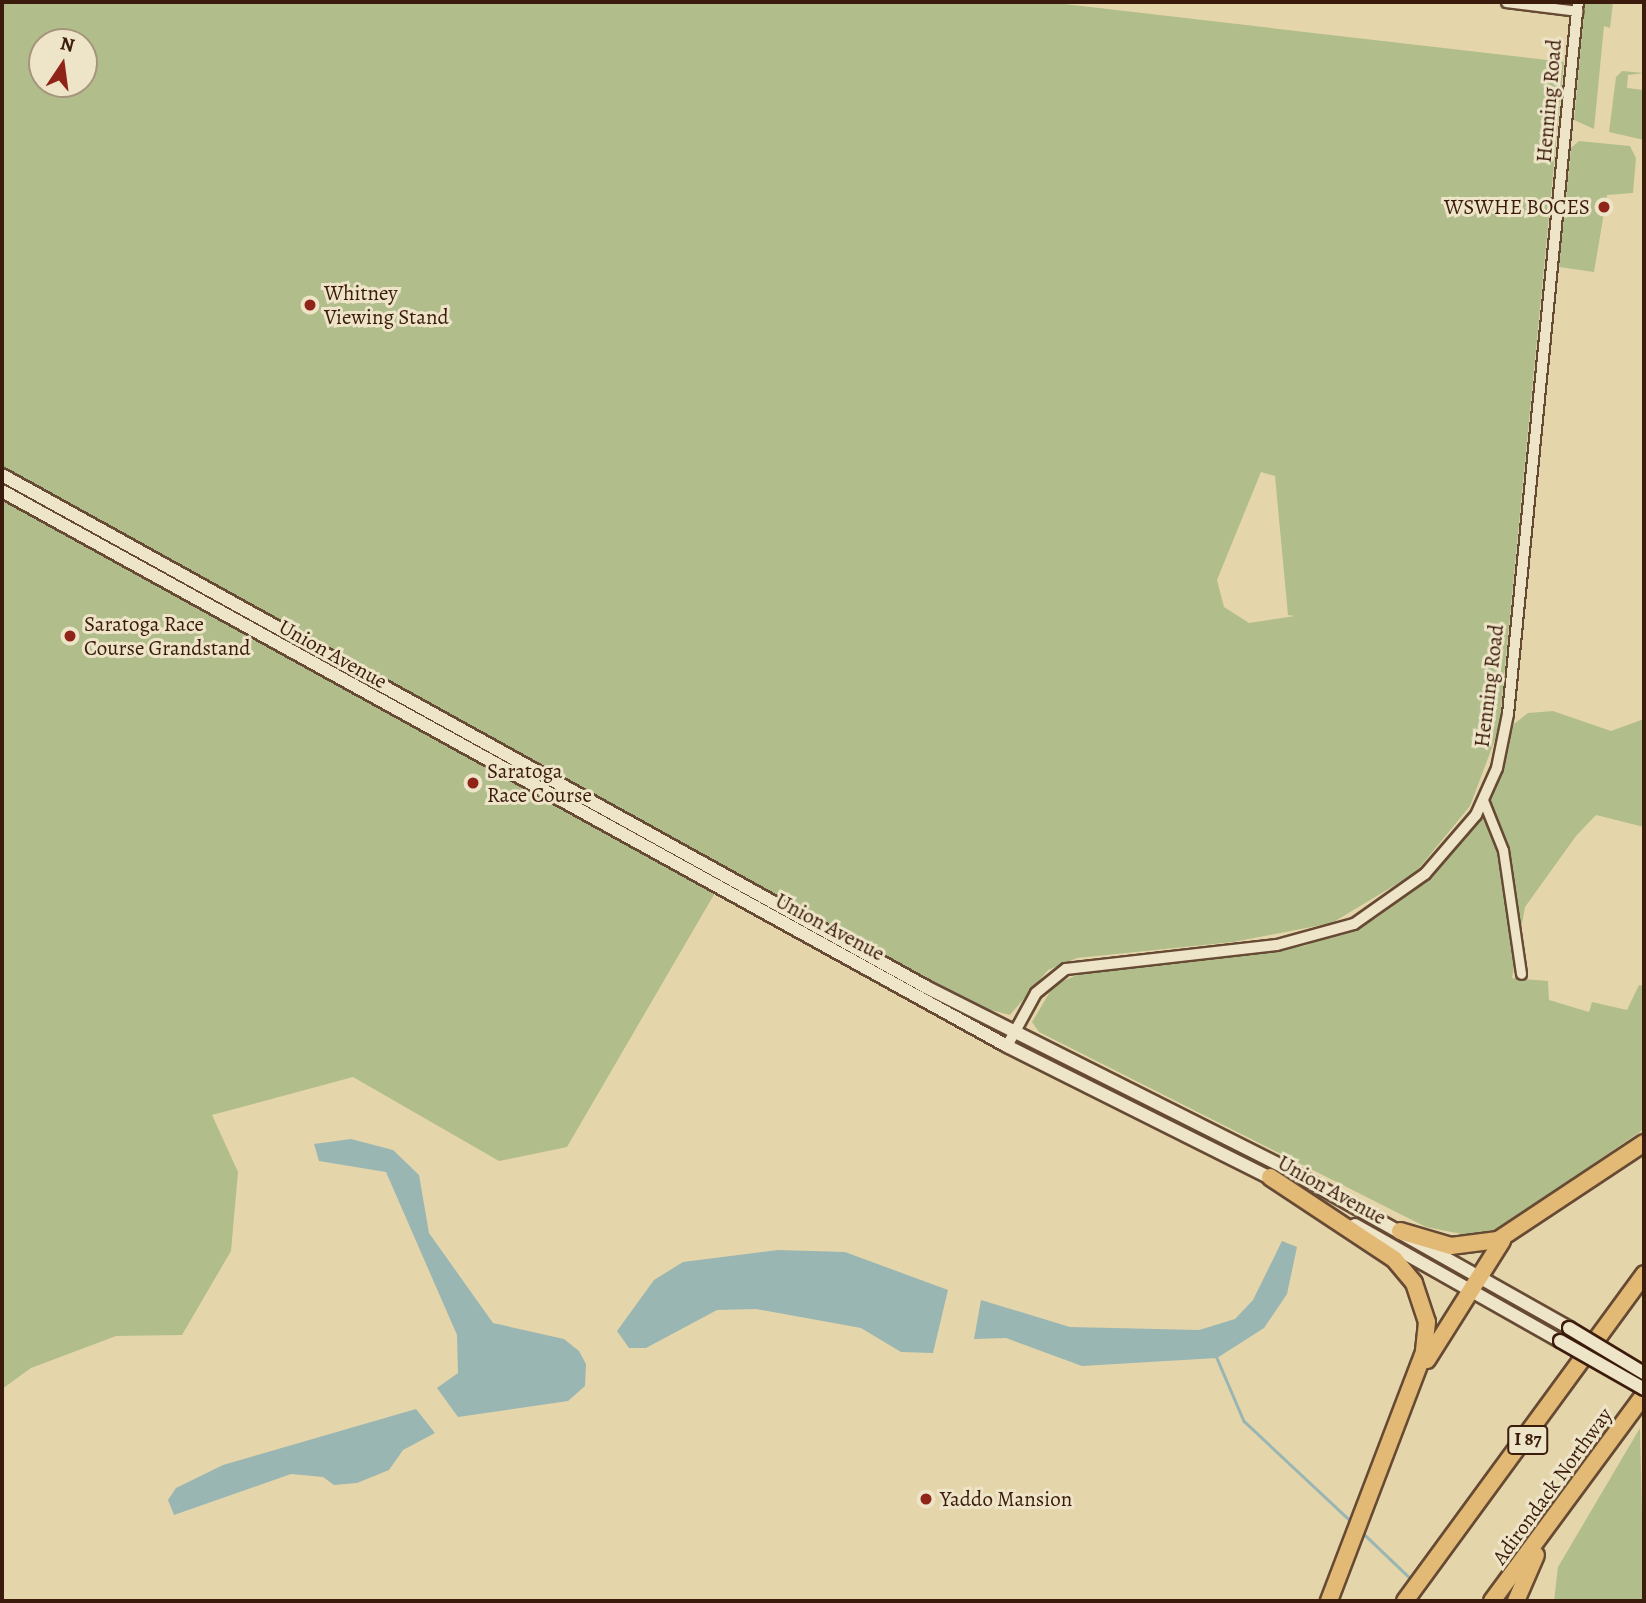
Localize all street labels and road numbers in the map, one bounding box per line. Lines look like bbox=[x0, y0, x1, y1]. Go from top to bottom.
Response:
street label: Henning Road bbox=[1531, 38, 1567, 164]
street label: Union Avenue bbox=[274, 614, 392, 694]
street label: Henning Road bbox=[1469, 623, 1509, 749]
street label: Union Avenue bbox=[771, 888, 889, 966]
street label: Union Avenue bbox=[1273, 1150, 1391, 1230]
street label: Adirondack Northway bbox=[1487, 1403, 1617, 1569]
road number: I 87 bbox=[1507, 1424, 1549, 1456]

